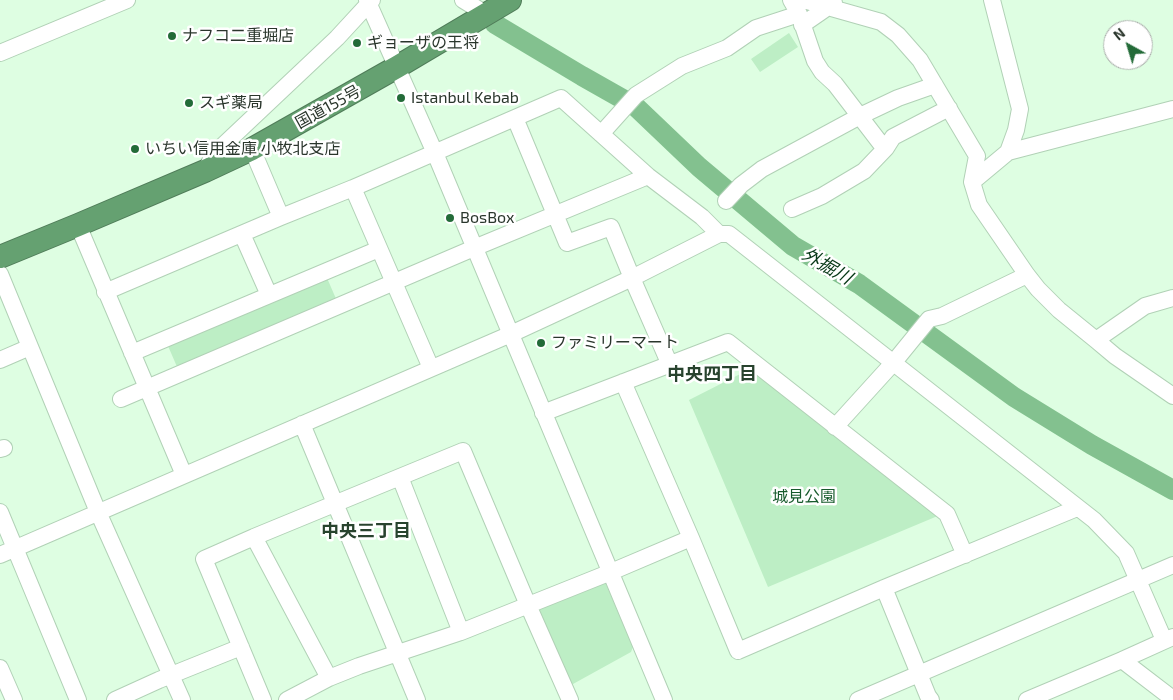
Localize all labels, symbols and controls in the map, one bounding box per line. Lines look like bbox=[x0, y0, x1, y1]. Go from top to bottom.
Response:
north arrow bbox=[1103, 20, 1153, 70]
text: N bbox=[1110, 24, 1128, 44]
place label: ナフコ二重堀店 bbox=[182, 26, 294, 46]
marker: ナフコ二重堀店 bbox=[166, 30, 178, 42]
place label: ギョーザの王将 bbox=[367, 33, 479, 53]
marker: ギョーザの王将 bbox=[351, 37, 363, 49]
street label: 国道155号 bbox=[292, 81, 364, 133]
place label: Istanbul Kebab bbox=[411, 88, 519, 108]
marker: Istanbul Kebab bbox=[395, 92, 407, 104]
place label: スギ薬局 bbox=[199, 93, 263, 113]
marker: スギ薬局 bbox=[183, 97, 195, 109]
place label: いちい信用金庫 小牧北支店 bbox=[145, 139, 341, 159]
marker: いちい信用金庫 小牧北支店 bbox=[129, 143, 141, 155]
place label: BosBox bbox=[460, 208, 514, 228]
marker: BosBox bbox=[444, 212, 456, 224]
water label: 外掘川 bbox=[798, 243, 856, 289]
place label: ファミリーマート bbox=[551, 333, 679, 353]
marker: ファミリーマート bbox=[535, 337, 547, 349]
district label: 中央四丁目 bbox=[667, 363, 757, 385]
park label: 城見公園 bbox=[772, 487, 836, 507]
district label: 中央三丁目 bbox=[321, 520, 411, 542]

